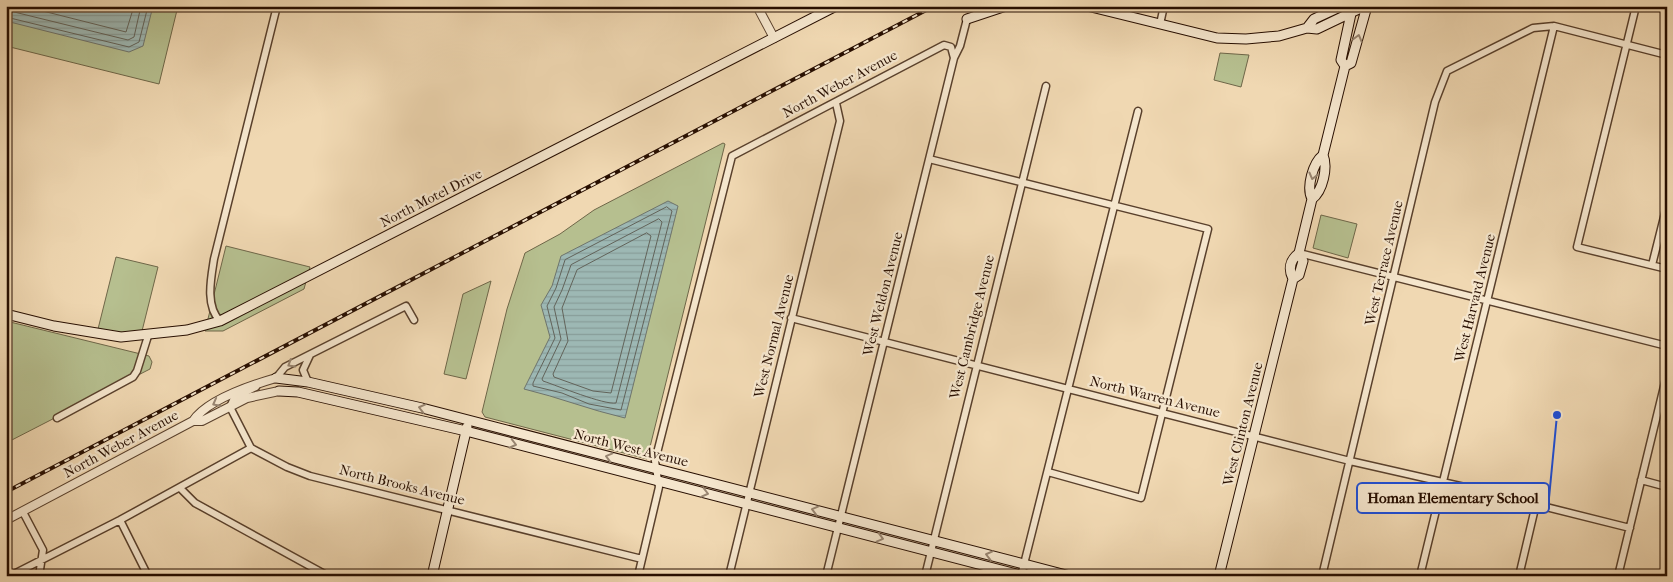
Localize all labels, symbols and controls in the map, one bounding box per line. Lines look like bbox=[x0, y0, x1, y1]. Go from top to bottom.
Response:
one-way arrow bbox=[1352, 34, 1363, 42]
street label: North Weber Avenue bbox=[780, 47, 900, 121]
street label: North Motel Drive bbox=[377, 165, 485, 231]
one-way arrow bbox=[1308, 171, 1319, 180]
street label: West Terrace Avenue bbox=[1361, 199, 1407, 328]
street label: West Weldon Avenue bbox=[859, 230, 907, 359]
street label: West Harvard Avenue bbox=[1451, 232, 1499, 365]
street label: West Cambridge Avenue bbox=[946, 253, 998, 402]
street label: West Normal Avenue bbox=[750, 273, 798, 400]
one-way arrow bbox=[287, 357, 296, 367]
street label: West Clinton Avenue bbox=[1219, 360, 1267, 488]
street label: North Warren Avenue bbox=[1088, 373, 1222, 421]
one-way arrow bbox=[212, 397, 221, 407]
one-way arrow bbox=[417, 403, 426, 414]
street label: North Weber Avenue bbox=[61, 407, 181, 481]
street label: North West Avenue bbox=[572, 426, 690, 470]
one-way arrow bbox=[509, 438, 517, 448]
one-way arrow bbox=[605, 452, 614, 463]
street label: North Brooks Avenue bbox=[337, 461, 467, 509]
callout: Homan Elementary School bbox=[1357, 483, 1549, 513]
one-way arrow bbox=[701, 487, 710, 498]
text: Homan Elementary School bbox=[1367, 489, 1540, 507]
one-way arrow bbox=[810, 505, 819, 516]
one-way arrow bbox=[875, 532, 884, 543]
one-way arrow bbox=[985, 550, 993, 561]

